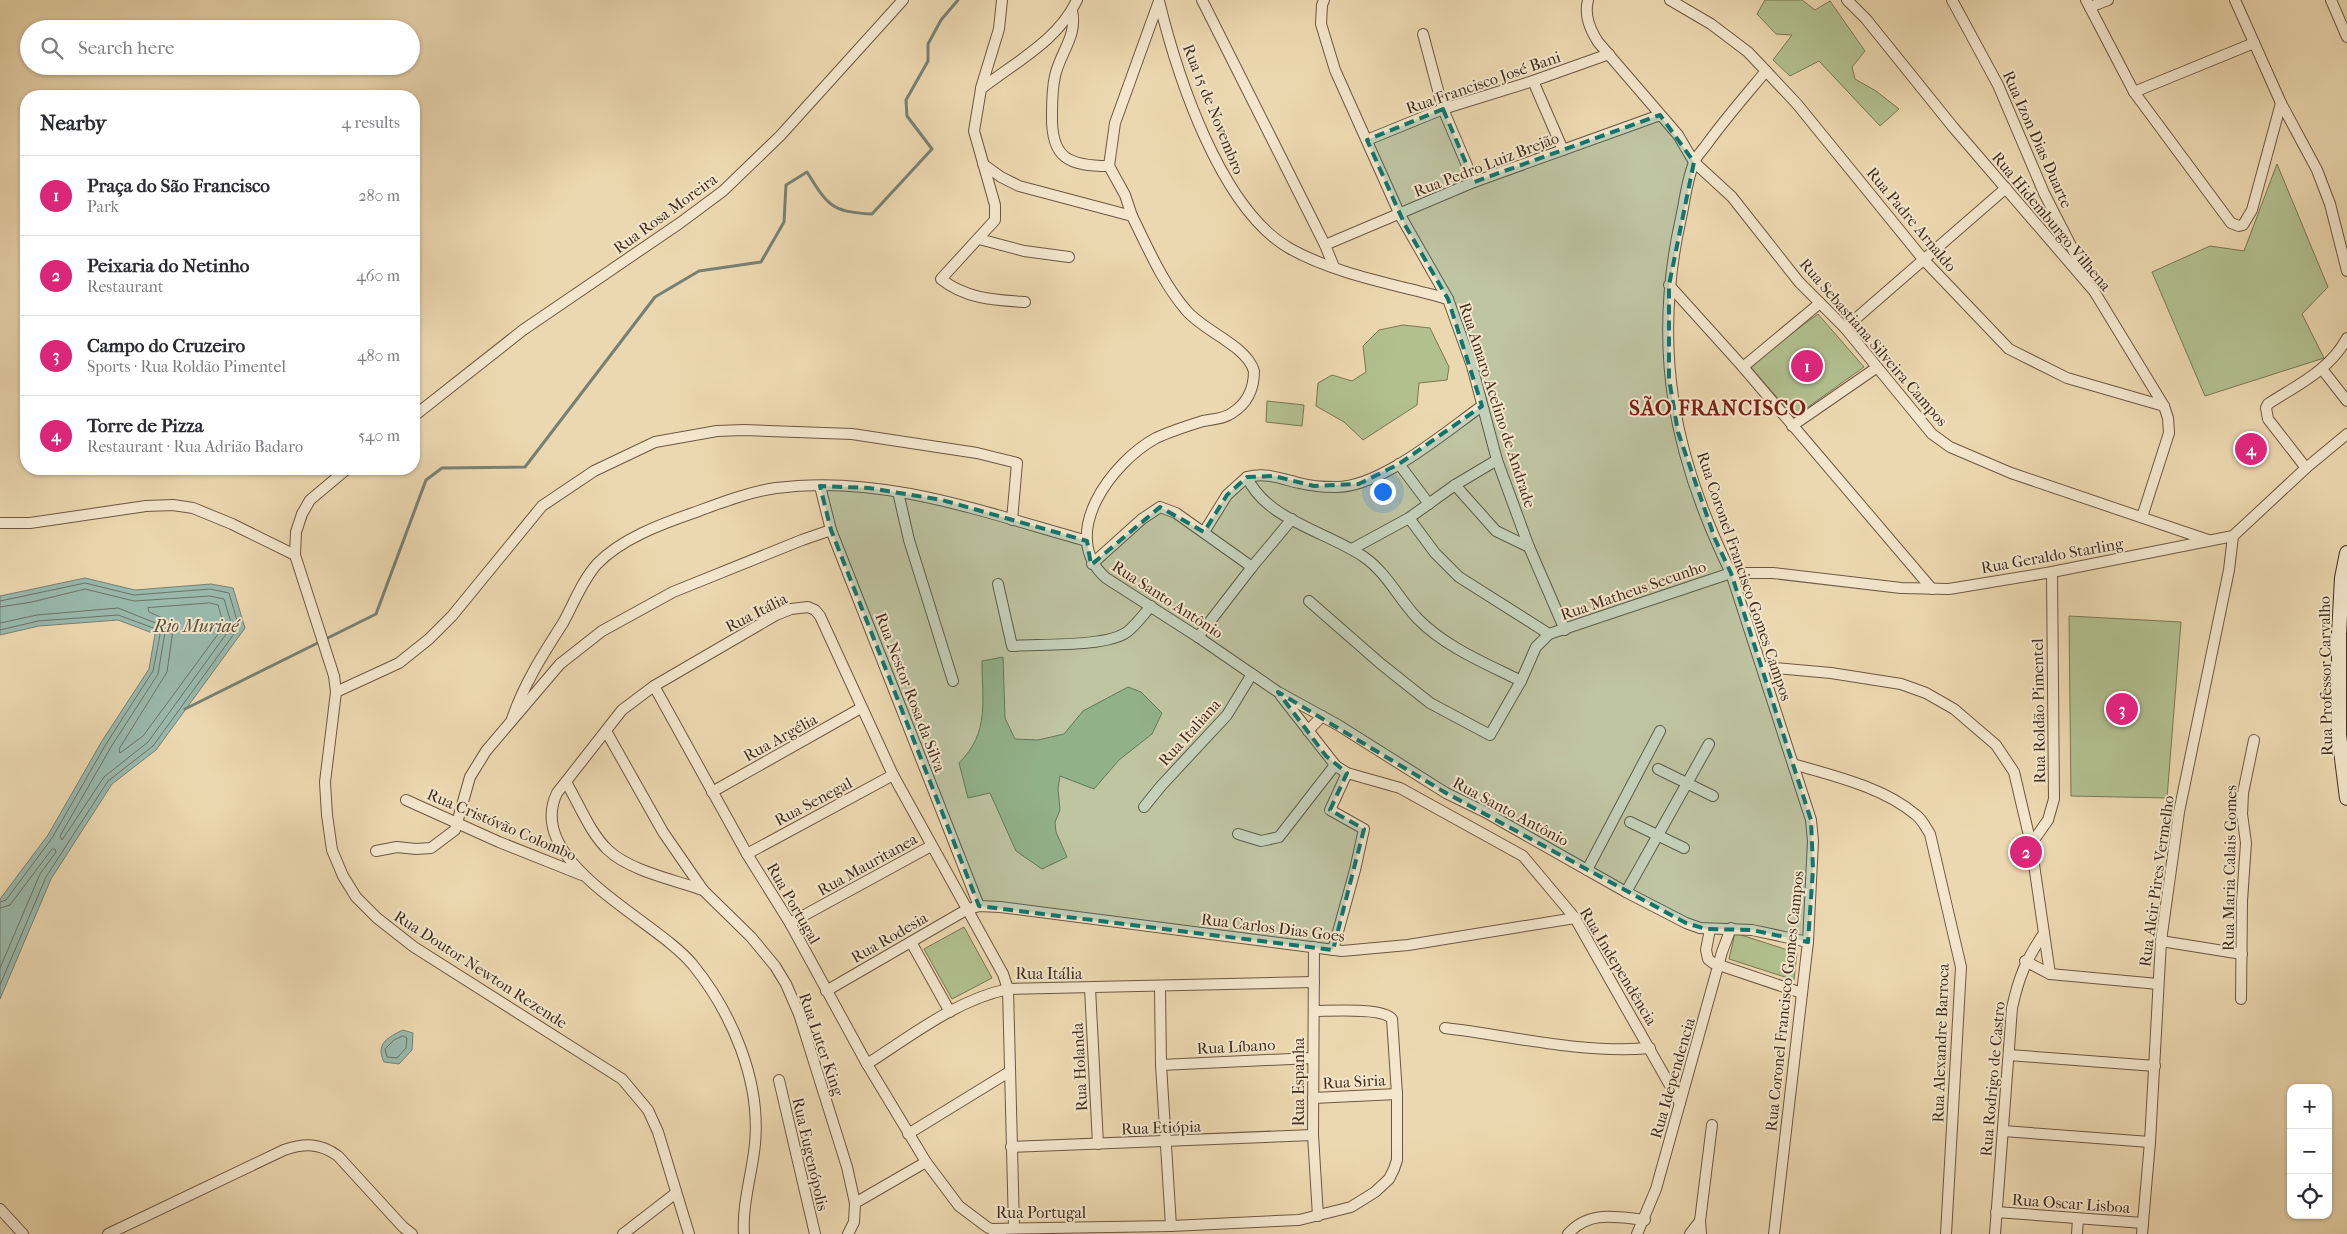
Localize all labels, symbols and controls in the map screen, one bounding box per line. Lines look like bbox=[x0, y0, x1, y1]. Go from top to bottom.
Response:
search box bbox=[20, 20, 420, 75]
icon: search bbox=[38, 34, 66, 62]
text: Search here bbox=[78, 37, 174, 59]
street label: Rua 15 de Novembro bbox=[1179, 41, 1248, 177]
street label: Rua Francisco José Bani bbox=[1403, 47, 1563, 118]
street label: Rua Izon Dias Duarte bbox=[1999, 68, 2076, 211]
text: Nearby bbox=[40, 111, 106, 135]
text: 4 results bbox=[342, 113, 400, 132]
street label: Rua Pedro Luiz Brejão bbox=[1411, 128, 1561, 201]
street label: Rua Hidemburgo Vilhena bbox=[1988, 148, 2116, 295]
street label: Rua Padre Arnaldo bbox=[1863, 163, 1961, 275]
street label: Rua Rosa Moreira bbox=[610, 169, 721, 257]
text: Praça do São Francisco bbox=[87, 175, 270, 197]
text: 1 bbox=[53, 186, 59, 205]
text: 280 m bbox=[358, 186, 400, 205]
text: Park bbox=[87, 197, 119, 216]
street label: Rua Sebastiana Silveira Campos bbox=[1795, 254, 1952, 430]
text: Peixaria do Netinho bbox=[87, 255, 249, 277]
text: 2 bbox=[52, 266, 60, 285]
text: 460 m bbox=[356, 266, 400, 285]
text: Restaurant bbox=[87, 277, 163, 296]
street label: Rua Amaro Acelino de Andrade bbox=[1455, 300, 1540, 510]
text: Campo do Cruzeiro bbox=[87, 335, 245, 357]
text: 3 bbox=[53, 346, 59, 365]
text: 480 m bbox=[357, 346, 400, 365]
pin: 1 bbox=[1791, 347, 1823, 385]
text: Sports · Rua Roldão Pimentel bbox=[87, 357, 286, 376]
district label: SÃO FRANCISCO bbox=[1629, 395, 1807, 420]
text: Torre de Pizza bbox=[87, 415, 204, 437]
text: 4 bbox=[51, 426, 61, 445]
text: 540 m bbox=[358, 426, 400, 445]
pin: 4 bbox=[2235, 430, 2267, 468]
text: Restaurant · Rua Adrião Badaro bbox=[87, 437, 303, 456]
street label: Rua Coronel Francisco Gomes Campos bbox=[1693, 449, 1796, 703]
your location bbox=[1370, 479, 1396, 505]
street label: Rua Geraldo Starling bbox=[1979, 534, 2125, 577]
street label: Rua Santo Antônio bbox=[1109, 556, 1227, 642]
street label: Rua Matheus Secunho bbox=[1558, 557, 1708, 624]
street label: Rua Itália bbox=[722, 589, 791, 636]
street label: Rua Professor Carvalho bbox=[2315, 596, 2336, 756]
street label: Rua Nestor Rosa da Silva bbox=[871, 610, 950, 775]
water label: Rio Muriaé bbox=[153, 616, 241, 637]
street label: Rua Roldão Pimentel bbox=[2028, 638, 2049, 784]
pin: 3 bbox=[2106, 690, 2138, 728]
street label: Rua Italiana bbox=[1154, 694, 1225, 770]
street label: Rua Argélia bbox=[740, 709, 821, 765]
street label: Rua Senegal bbox=[771, 773, 856, 830]
street label: Rua Santo Antônio bbox=[1450, 773, 1572, 850]
street label: Rua Cristóvão Colombo bbox=[424, 784, 579, 865]
street label: Rua Maria Calais Gomes bbox=[2219, 785, 2240, 951]
street label: Rua Alcir Pires Vermelho bbox=[2135, 794, 2178, 968]
street label: Rua Mauritanea bbox=[814, 829, 921, 900]
pin: 2 bbox=[2010, 833, 2042, 871]
street label: Rua Portugal bbox=[763, 859, 825, 948]
street label: Rua Coronel Francisco Gomes Campos bbox=[1761, 870, 1808, 1132]
street label: Rua Independência bbox=[1576, 904, 1662, 1029]
street label: Rua Doutor Newton Rezende bbox=[391, 906, 571, 1033]
street label: Rua Rodesia bbox=[848, 908, 931, 967]
street label: Rua Carlos Dias Goes bbox=[1200, 909, 1346, 946]
street label: Rua Alexandre Barroca bbox=[1928, 962, 1953, 1123]
street label: Rua Itália bbox=[1016, 964, 1083, 983]
street label: Rua Luter King bbox=[795, 990, 848, 1099]
street label: Rua Rodrigo de Castro bbox=[1976, 1001, 2009, 1157]
street label: Rua Idependencia bbox=[1646, 1015, 1699, 1141]
street label: Rua Holanda bbox=[1068, 1022, 1091, 1112]
street label: Rua Líbano bbox=[1196, 1035, 1276, 1058]
street label: Rua Espanha bbox=[1289, 1037, 1308, 1126]
street label: Rua Siria bbox=[1322, 1070, 1387, 1093]
map controls bbox=[2287, 1084, 2332, 1219]
button: + bbox=[2287, 1084, 2332, 1129]
street label: Rua Eugenópolis bbox=[788, 1096, 833, 1213]
street label: Rua Etiópia bbox=[1121, 1117, 1202, 1138]
button: − bbox=[2287, 1129, 2332, 1174]
button: locate bbox=[2287, 1174, 2332, 1219]
street label: Rua Oscar Lisboa bbox=[2011, 1190, 2131, 1217]
street label: Rua Portugal bbox=[996, 1203, 1087, 1222]

